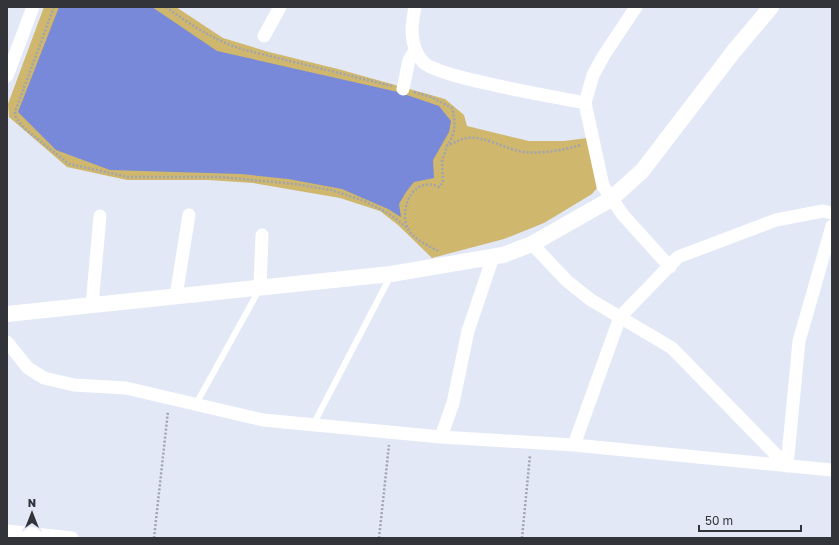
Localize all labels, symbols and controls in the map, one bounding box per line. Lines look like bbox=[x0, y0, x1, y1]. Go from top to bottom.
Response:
north arrow bbox=[12, 493, 52, 533]
text: N bbox=[28, 496, 36, 509]
scale bar bbox=[699, 507, 801, 533]
text: 50 m bbox=[705, 513, 733, 528]

